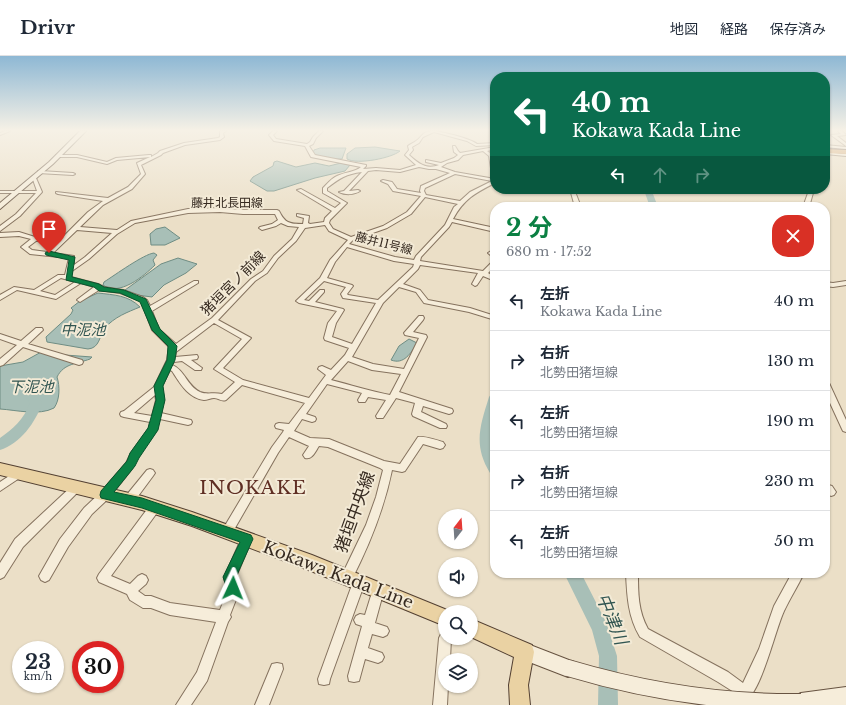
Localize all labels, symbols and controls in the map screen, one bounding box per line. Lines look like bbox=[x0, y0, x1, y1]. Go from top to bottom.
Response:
text: Drivr bbox=[20, 16, 75, 39]
text: 地図 bbox=[670, 20, 698, 38]
text: 経路 bbox=[720, 20, 748, 38]
text: 保存済み bbox=[770, 20, 826, 38]
text: 40 m bbox=[572, 85, 650, 120]
icon: left bbox=[506, 88, 558, 140]
text: Kokawa Kada Line bbox=[572, 120, 741, 142]
icon: left bbox=[607, 164, 629, 186]
icon: ahead bbox=[649, 164, 671, 186]
icon: right bbox=[691, 164, 713, 186]
street label: 藤井北長田線 bbox=[191, 195, 263, 210]
pin bbox=[32, 212, 66, 253]
text: 2 分 bbox=[506, 213, 552, 242]
button: close bbox=[772, 215, 814, 257]
icon: arrive bbox=[38, 218, 60, 240]
street label: 藤井11号線 bbox=[354, 229, 414, 257]
text: 680 m · 17:52 bbox=[506, 243, 592, 260]
street label: 猪垣宮ノ前線 bbox=[197, 247, 269, 319]
text: 左折 bbox=[540, 284, 570, 303]
icon: left bbox=[506, 290, 528, 312]
text: 40 m bbox=[774, 291, 814, 310]
text: Kokawa Kada Line bbox=[540, 303, 662, 320]
water label: 中泥池 bbox=[60, 320, 107, 339]
text: 右折 bbox=[540, 343, 570, 362]
icon: right bbox=[506, 350, 528, 372]
text: 130 m bbox=[767, 351, 814, 370]
text: 北勢田猪垣線 bbox=[540, 364, 618, 381]
water label: 下泥池 bbox=[8, 377, 55, 396]
text: 左折 bbox=[540, 403, 570, 422]
icon: left bbox=[506, 410, 528, 432]
text: 190 m bbox=[767, 411, 814, 430]
text: 北勢田猪垣線 bbox=[540, 424, 618, 441]
text: 右折 bbox=[540, 463, 570, 482]
street label: 猪垣中央線 bbox=[331, 468, 379, 556]
icon: right bbox=[506, 470, 528, 492]
text: 230 m bbox=[764, 471, 814, 490]
district label: INOKAKE bbox=[199, 476, 307, 499]
text: 北勢田猪垣線 bbox=[540, 484, 618, 501]
north arrow bbox=[438, 509, 478, 549]
map controls bbox=[438, 509, 478, 693]
text: 左折 bbox=[540, 523, 570, 542]
icon: left bbox=[506, 530, 528, 552]
text: 50 m bbox=[774, 531, 814, 550]
street label: Kokawa Kada Line bbox=[260, 537, 416, 613]
text: 北勢田猪垣線 bbox=[540, 544, 618, 561]
button: sound bbox=[438, 557, 478, 597]
position arrow bbox=[212, 567, 254, 609]
water label: 中津川 bbox=[592, 590, 633, 650]
button: search bbox=[438, 605, 478, 645]
speed limit sign: 30 bbox=[72, 641, 124, 693]
text: 23 bbox=[25, 650, 51, 674]
button: layers bbox=[438, 653, 478, 693]
text: km/h bbox=[24, 670, 52, 683]

